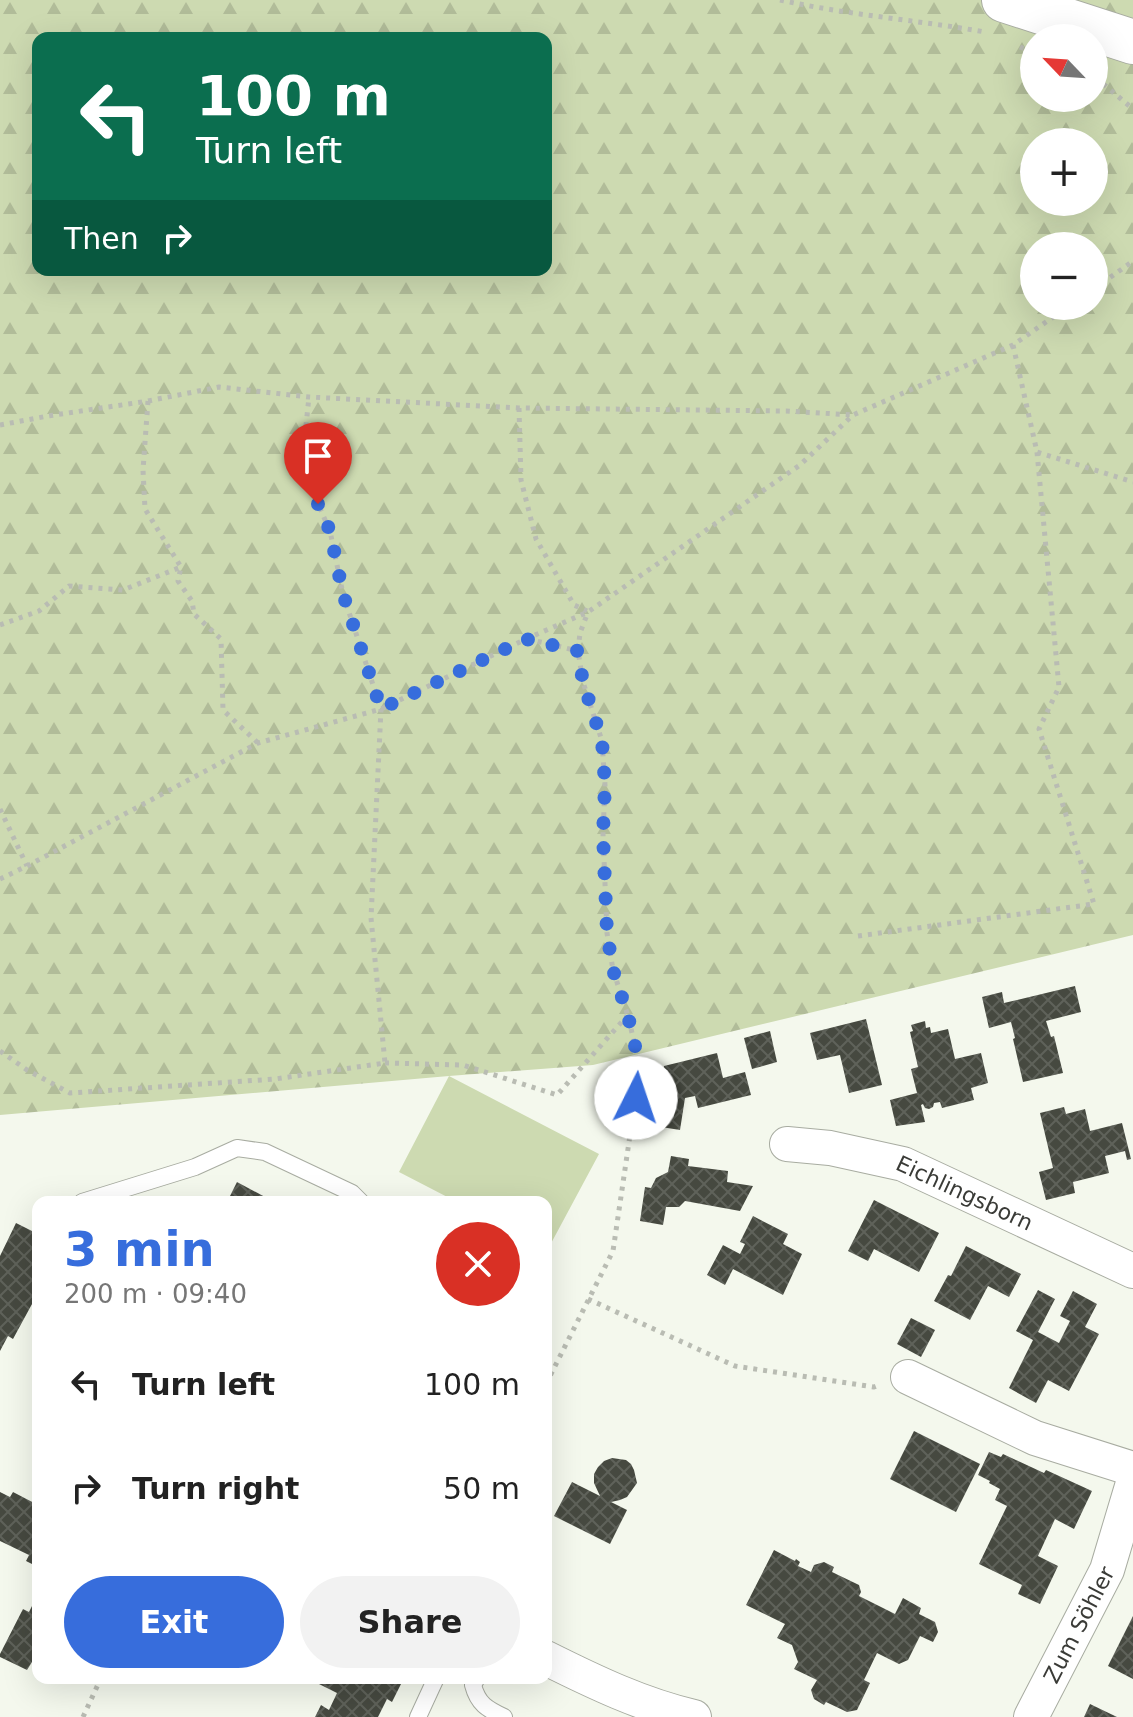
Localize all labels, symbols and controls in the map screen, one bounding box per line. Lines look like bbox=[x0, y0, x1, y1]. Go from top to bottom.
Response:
north arrow bbox=[1020, 24, 1108, 112]
map controls bbox=[1020, 24, 1108, 320]
text: 100 m bbox=[196, 63, 391, 128]
icon: left bbox=[64, 64, 168, 168]
button: + bbox=[1020, 128, 1108, 216]
text: Turn left bbox=[196, 130, 342, 171]
icon: right bbox=[155, 216, 199, 260]
text: Then bbox=[64, 221, 139, 256]
button: − bbox=[1020, 232, 1108, 320]
pin bbox=[284, 422, 352, 504]
icon: arrive bbox=[296, 434, 340, 478]
position arrow bbox=[594, 1056, 678, 1140]
street label: Eichlingsborn bbox=[892, 1151, 1037, 1236]
text: 3 min bbox=[64, 1221, 215, 1277]
button: close bbox=[436, 1222, 520, 1306]
text: 200 m · 09:40 bbox=[64, 1279, 247, 1309]
icon: left bbox=[64, 1362, 108, 1406]
text: Turn left bbox=[132, 1367, 275, 1402]
text: 100 m bbox=[424, 1367, 520, 1402]
icon: right bbox=[64, 1466, 108, 1510]
text: Turn right bbox=[132, 1471, 299, 1506]
text: 50 m bbox=[443, 1471, 520, 1506]
street label: Zum Söhler bbox=[1039, 1562, 1120, 1687]
button: Exit bbox=[64, 1576, 284, 1668]
button: Share bbox=[300, 1576, 520, 1668]

